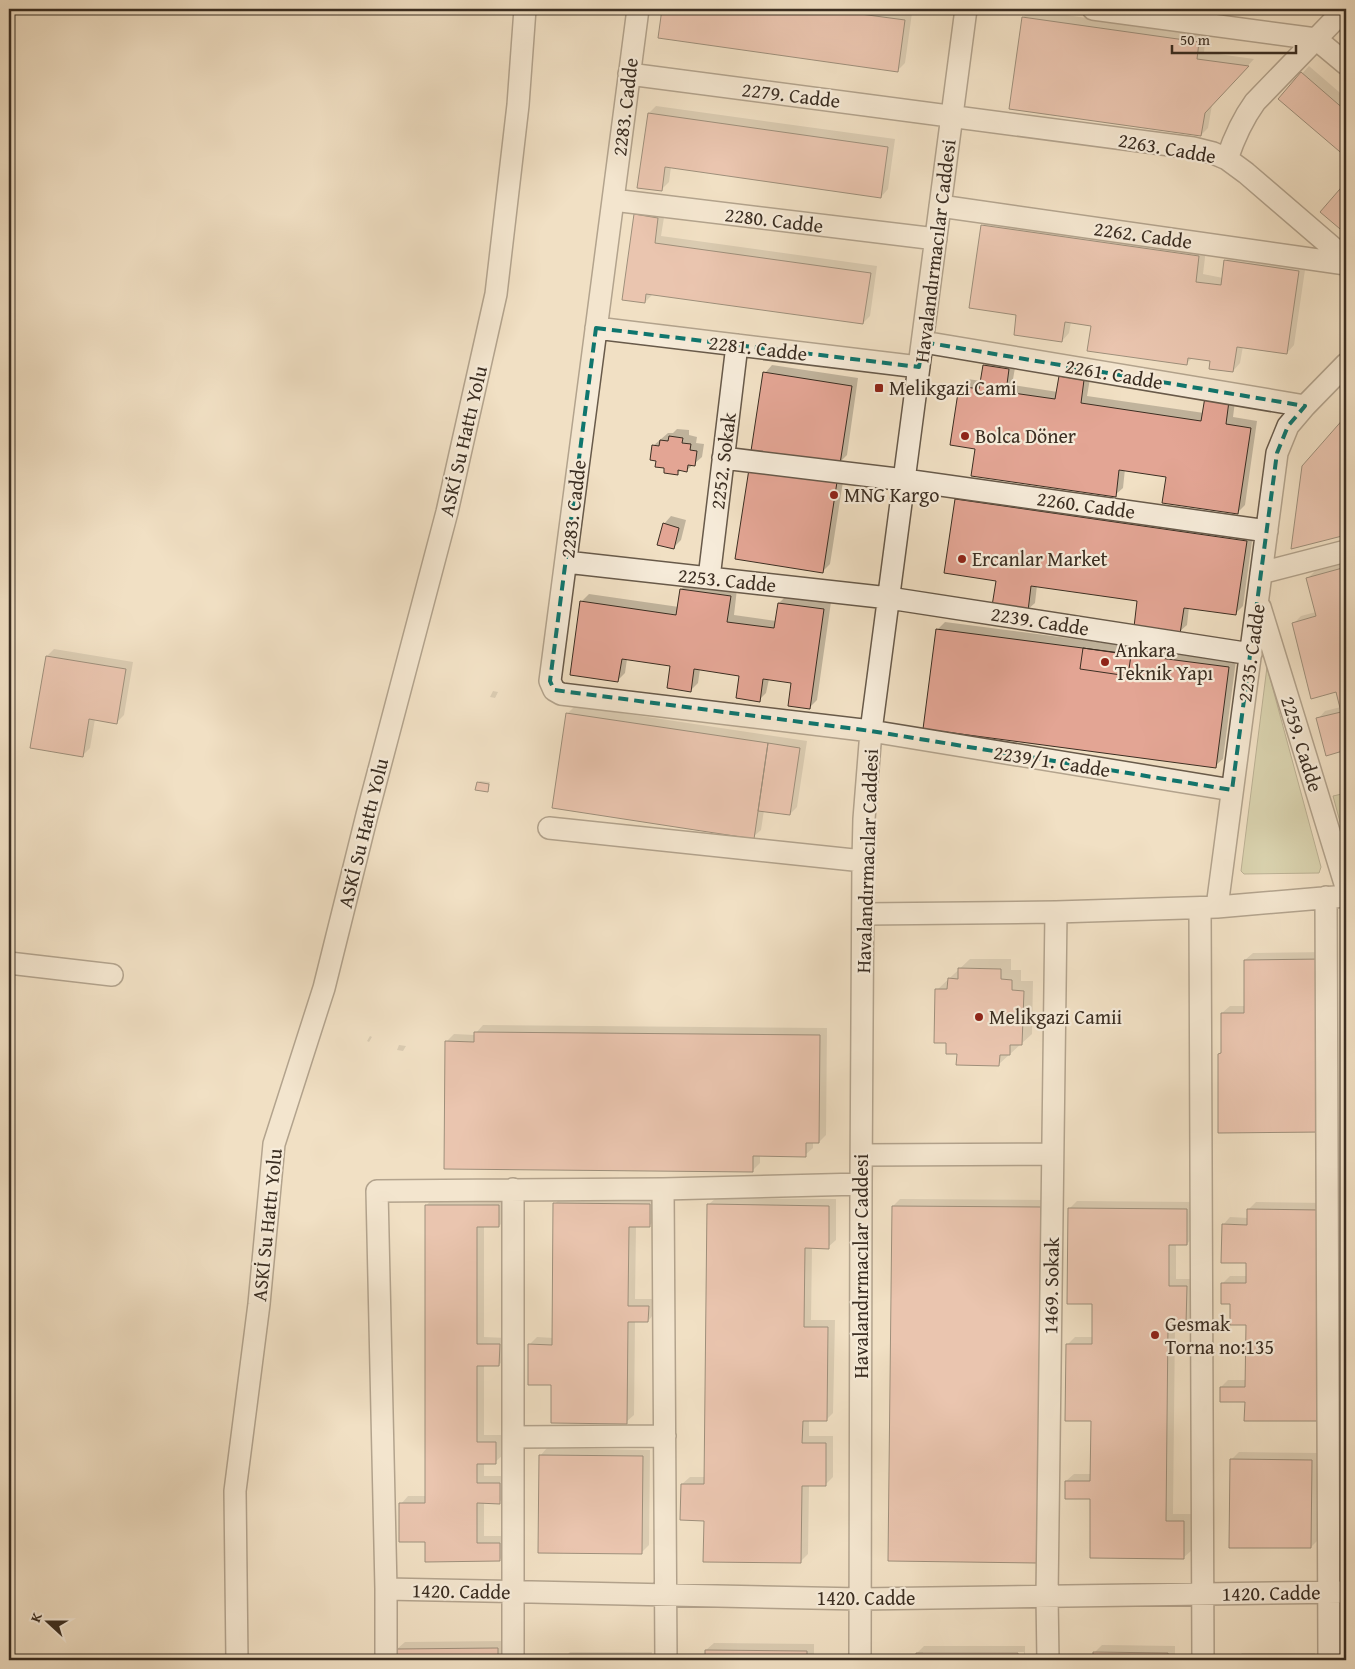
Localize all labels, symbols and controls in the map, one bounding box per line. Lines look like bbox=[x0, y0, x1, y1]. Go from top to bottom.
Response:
scale bar bbox=[1172, 22, 1296, 54]
text: 50 m bbox=[1180, 29, 1211, 50]
street label: 2283. Cadde bbox=[604, 56, 645, 158]
street label: 2279. Cadde bbox=[740, 74, 842, 115]
street label: 2263. Cadde bbox=[1116, 125, 1218, 170]
street label: Havalandırmacılar Caddesi bbox=[906, 137, 963, 364]
street label: 2280. Cadde bbox=[723, 199, 825, 240]
street label: 2262. Cadde bbox=[1092, 213, 1194, 256]
street label: 2281. Cadde bbox=[707, 327, 809, 368]
street label: 2261. Cadde bbox=[1063, 351, 1165, 396]
street label: ASKİ Su Hattı Yolu bbox=[431, 363, 494, 519]
place label: Melikgazi Cami bbox=[889, 373, 1017, 402]
marker: Melikgazi Cami bbox=[873, 382, 885, 394]
street label: 2252. Sokak bbox=[702, 410, 743, 511]
place label: Bolca Döner bbox=[975, 421, 1076, 450]
marker: Bolca Döner bbox=[959, 430, 971, 442]
street label: 2283. Cadde bbox=[552, 458, 593, 560]
place label: MNG Kargo bbox=[844, 480, 939, 509]
street label: 2260. Cadde bbox=[1035, 483, 1137, 526]
marker: MNG Kargo bbox=[828, 489, 840, 501]
place label: Ercanlar Market bbox=[972, 544, 1108, 573]
marker: Ercanlar Market bbox=[956, 553, 968, 565]
street label: 2253. Cadde bbox=[676, 560, 778, 599]
street label: 2239. Cadde bbox=[989, 598, 1091, 643]
street label: 2235. Cadde bbox=[1229, 602, 1272, 704]
place label: Ankara Teknik Yapı bbox=[1115, 635, 1213, 687]
marker: Ankara Teknik Yapı bbox=[1099, 656, 1111, 668]
street label: 2259. Cadde bbox=[1274, 692, 1331, 795]
street label: 2239/1. Cadde bbox=[992, 737, 1113, 784]
street label: Havalandırmacılar Caddesi bbox=[848, 748, 885, 974]
street label: ASKİ Su Hattı Yolu bbox=[330, 755, 395, 911]
place label: Melikgazi Camii bbox=[989, 1002, 1123, 1031]
marker: Melikgazi Camii bbox=[973, 1011, 985, 1023]
street label: ASKİ Su Hattı Yolu bbox=[244, 1147, 289, 1303]
street label: Havalandırmacılar Caddesi bbox=[846, 1153, 875, 1378]
street label: 1469. Sokak bbox=[1035, 1236, 1066, 1335]
place label: Gesmak Torna no:135 bbox=[1165, 1309, 1274, 1361]
marker: Gesmak Torna no:135 bbox=[1149, 1329, 1161, 1341]
street label: 1420. Cadde bbox=[411, 1575, 511, 1606]
street label: 1420. Cadde bbox=[1221, 1577, 1321, 1608]
street label: 1420. Cadde bbox=[817, 1583, 915, 1612]
north arrow bbox=[22, 1596, 72, 1646]
text: K bbox=[25, 1609, 47, 1625]

